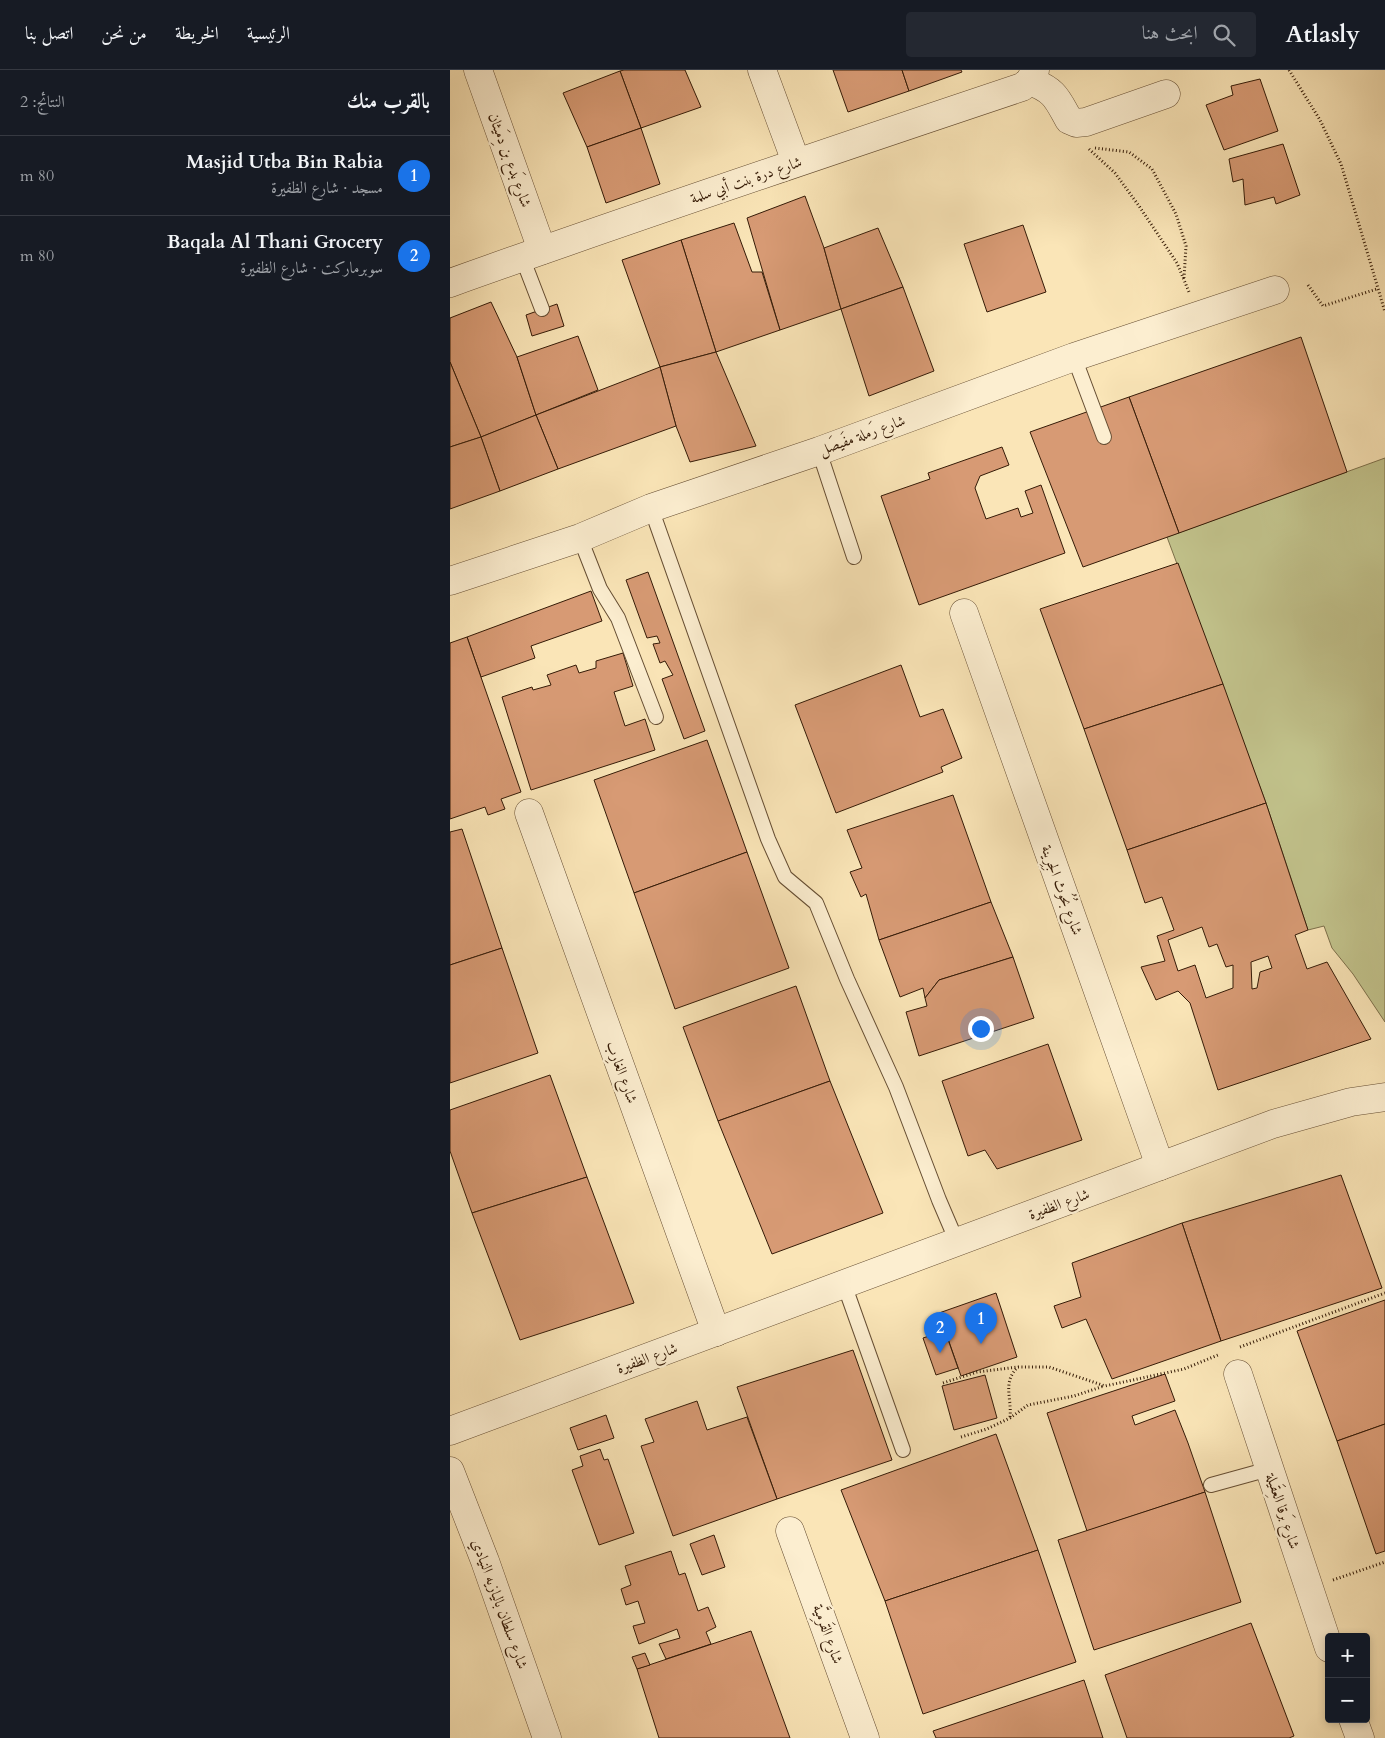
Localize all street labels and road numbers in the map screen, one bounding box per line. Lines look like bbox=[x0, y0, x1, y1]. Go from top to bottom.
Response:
street label: شارع بَدع بن دِمَيثان bbox=[481, 110, 537, 211]
street label: شارع درة بنت أبي سلمة bbox=[687, 151, 805, 211]
street label: شارع رَملة مفَيصَل bbox=[816, 409, 909, 463]
street label: شارع بُحُوث الجِرِينة bbox=[1034, 841, 1090, 939]
street label: شارع الغارِب bbox=[599, 1038, 642, 1107]
street label: شارع الظفيرة bbox=[1026, 1184, 1093, 1227]
street label: شارع الظفيرة bbox=[614, 1338, 681, 1381]
street label: شارع بَرقا العِقَيلة bbox=[1258, 1469, 1306, 1552]
street label: شارع سلطان باليازيه النيادي bbox=[464, 1536, 533, 1673]
street label: شارع القَرمِيَّة bbox=[805, 1601, 851, 1668]

